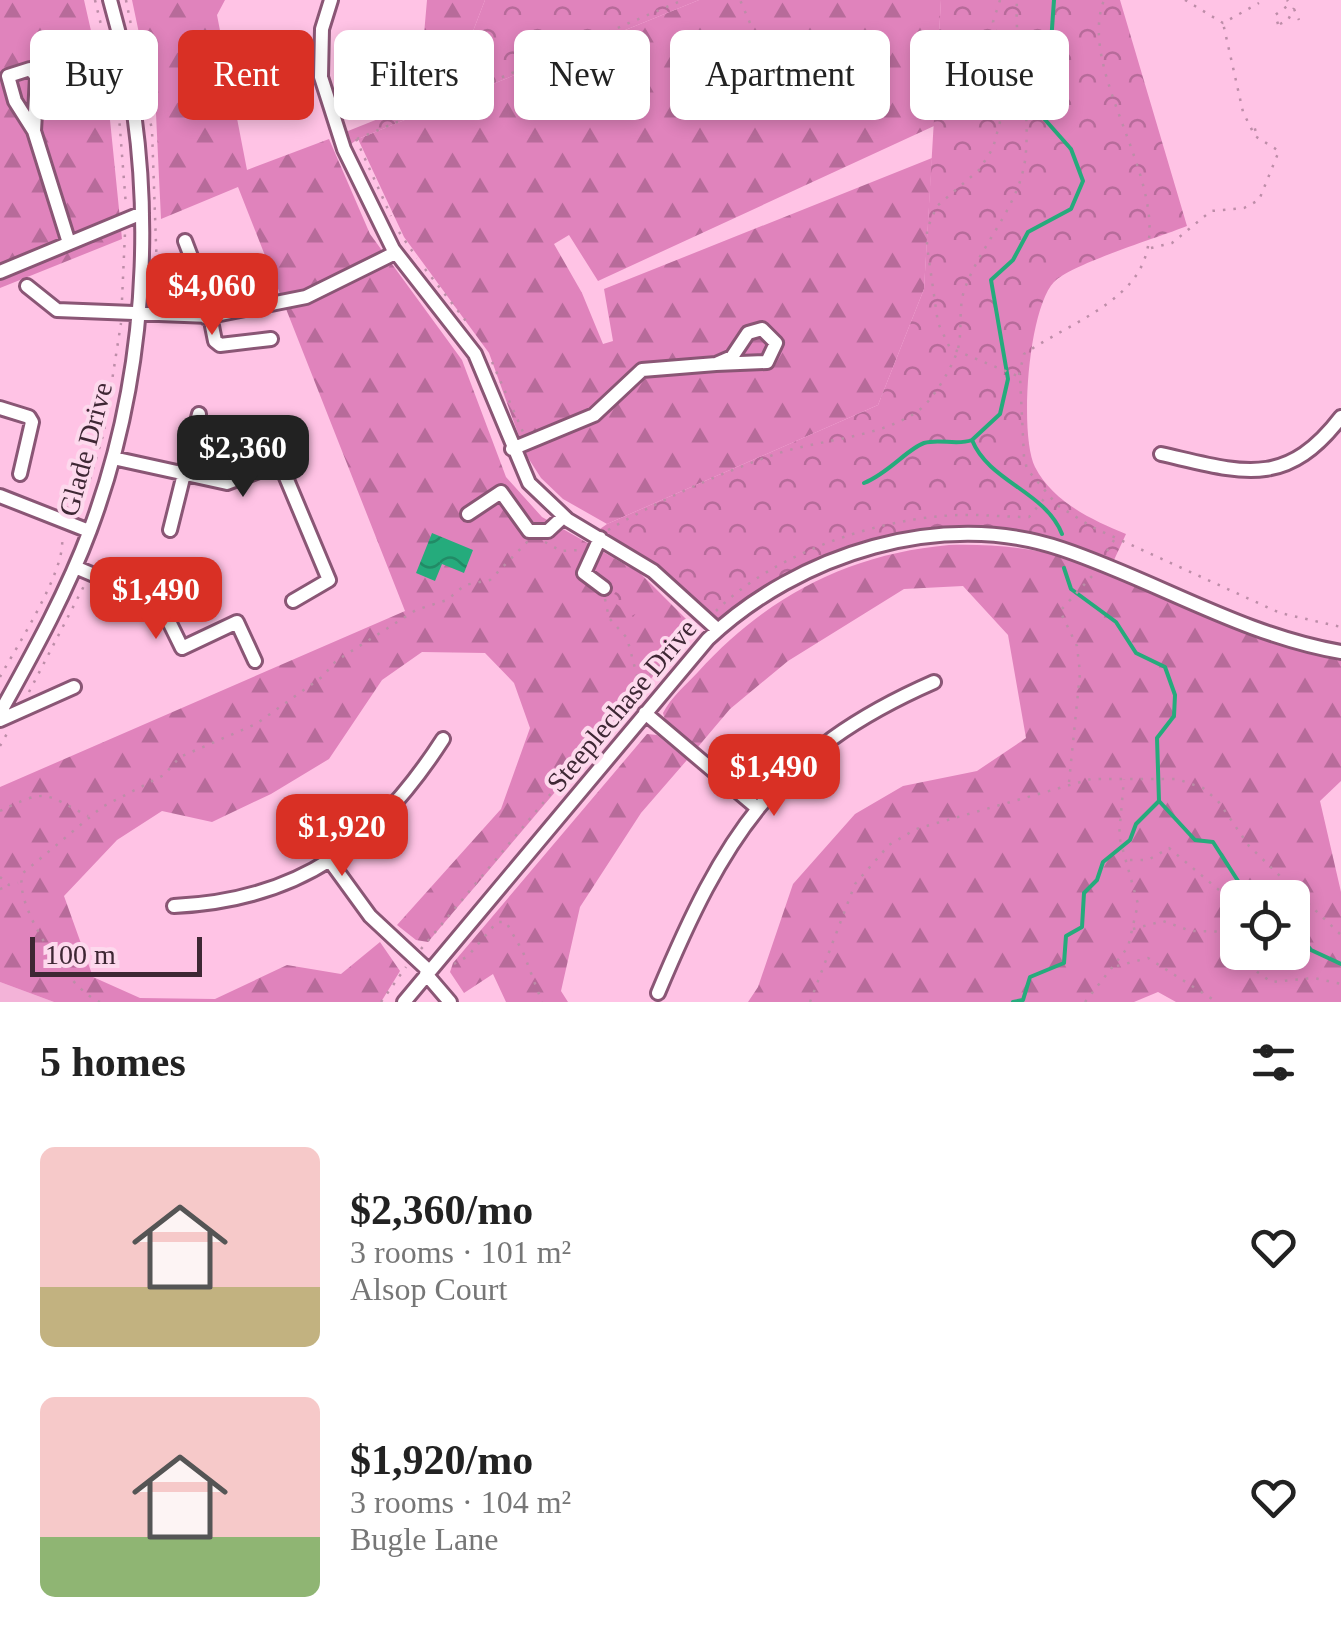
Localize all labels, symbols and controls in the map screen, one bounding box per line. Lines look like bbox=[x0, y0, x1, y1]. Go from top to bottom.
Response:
chip: Buy bbox=[30, 30, 158, 120]
chip: Rent bbox=[178, 30, 314, 120]
chip: Filters bbox=[334, 30, 494, 120]
chip: New bbox=[514, 30, 650, 120]
chip: Apartment bbox=[670, 30, 890, 120]
chip: House bbox=[910, 30, 1069, 120]
pin: $4,060 bbox=[131, 253, 293, 338]
text: $4,060 bbox=[168, 267, 256, 303]
street label: Glade Drive bbox=[53, 379, 118, 520]
pin: $2,360 bbox=[162, 415, 324, 500]
text: $2,360 bbox=[199, 429, 287, 465]
pin: $1,490 bbox=[75, 557, 237, 642]
text: $1,490 bbox=[112, 571, 200, 607]
street label: Steeplechase Drive bbox=[540, 613, 702, 798]
pin: $1,490 bbox=[693, 734, 855, 819]
text: $1,490 bbox=[730, 748, 818, 784]
pin: $1,920 bbox=[261, 794, 423, 879]
text: $1,920 bbox=[298, 808, 386, 844]
map controls bbox=[1220, 880, 1310, 970]
button: locate bbox=[1220, 880, 1310, 970]
scale bar bbox=[30, 932, 202, 976]
text: 100 m bbox=[45, 939, 116, 970]
icon: filters bbox=[1246, 1035, 1301, 1090]
text: 5 homes bbox=[40, 1039, 186, 1085]
icon: home bbox=[120, 1187, 240, 1307]
text: $2,360/mo bbox=[350, 1187, 533, 1233]
icon: heart bbox=[1246, 1220, 1301, 1275]
text: 3 rooms · 101 m² bbox=[350, 1234, 571, 1270]
text: Alsop Court bbox=[350, 1271, 507, 1307]
icon: home bbox=[120, 1437, 240, 1557]
text: $1,920/mo bbox=[350, 1437, 533, 1483]
icon: heart bbox=[1246, 1470, 1301, 1525]
text: 3 rooms · 104 m² bbox=[350, 1484, 571, 1520]
text: Bugle Lane bbox=[350, 1521, 498, 1557]

